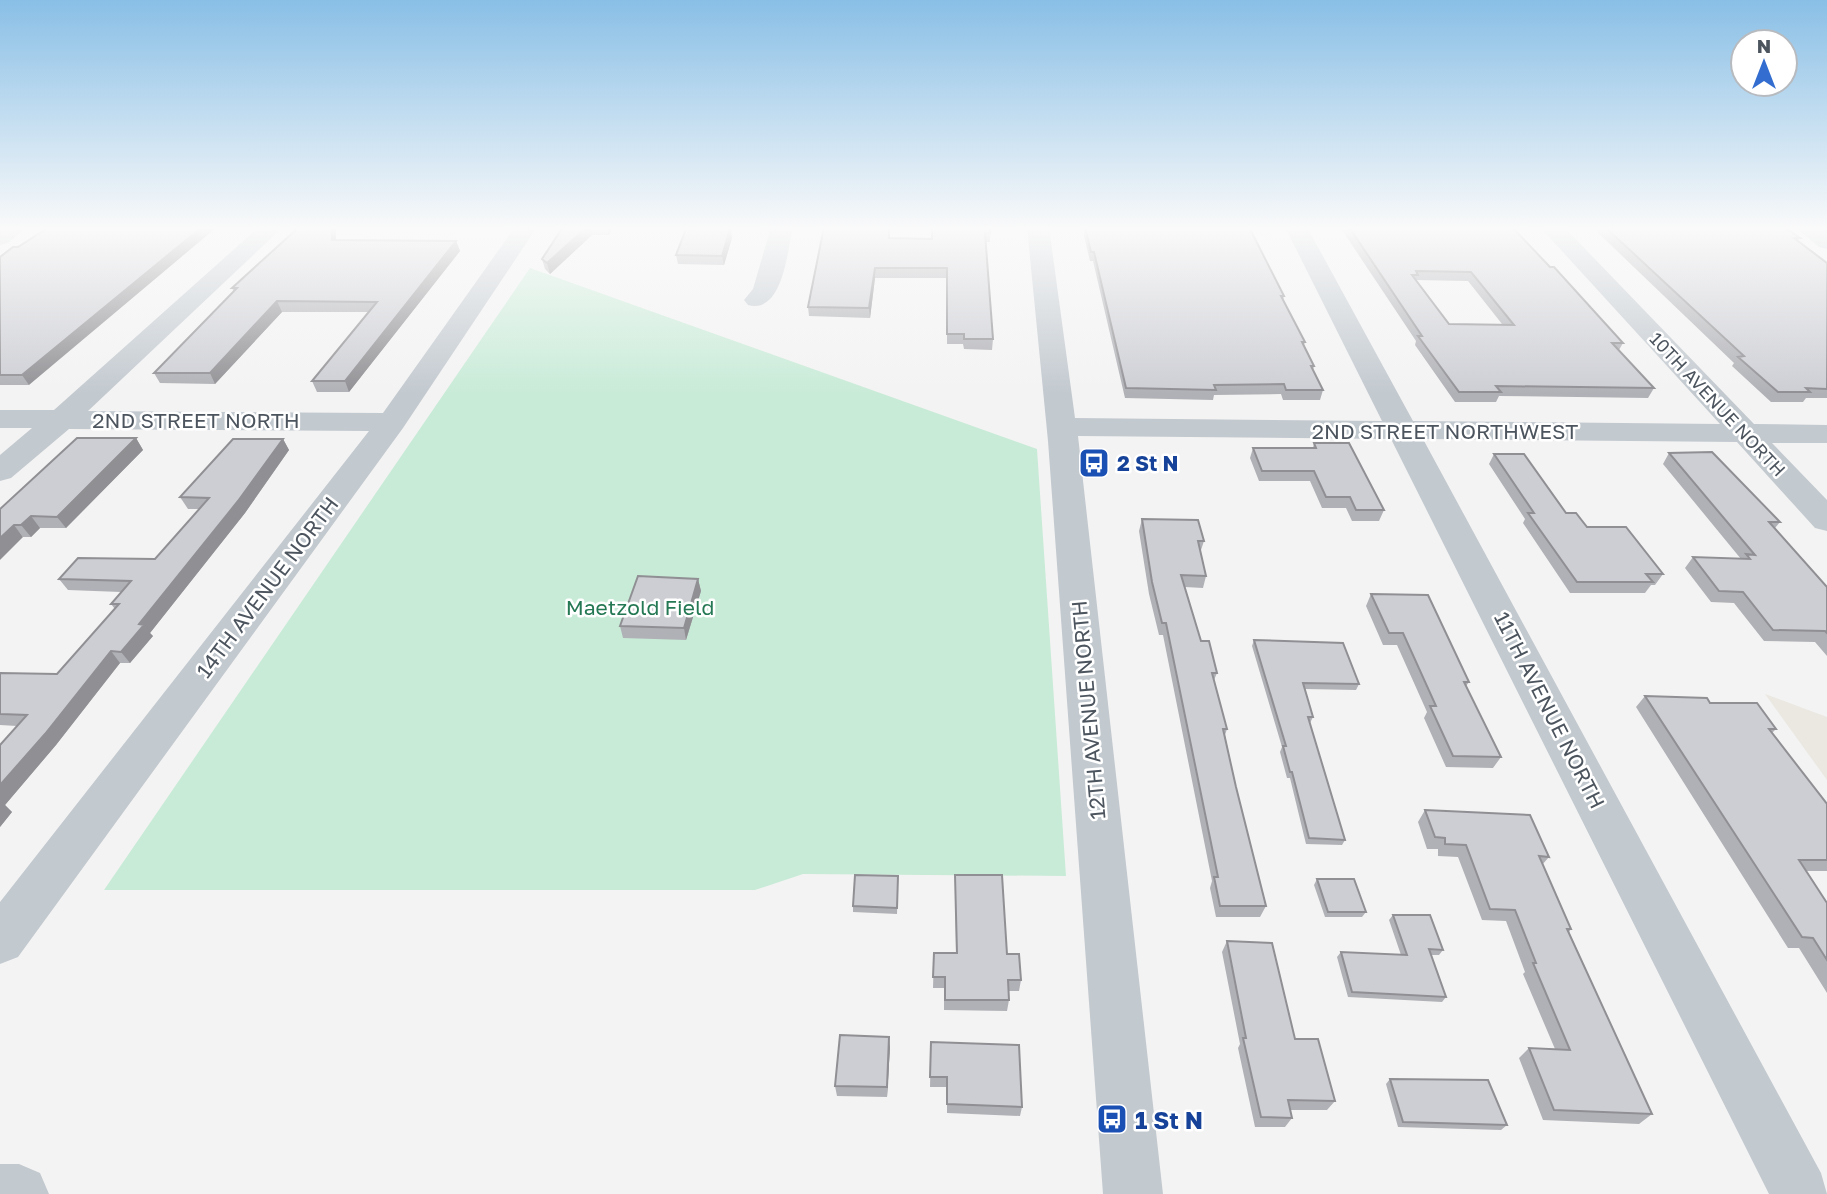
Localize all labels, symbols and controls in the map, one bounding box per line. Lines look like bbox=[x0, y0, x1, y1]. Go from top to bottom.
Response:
north arrow bbox=[1729, 28, 1799, 98]
text: N bbox=[1757, 34, 1771, 57]
street label: 10TH AVENUE NORTH bbox=[1646, 327, 1790, 481]
street label: 2ND STREET NORTH bbox=[92, 407, 300, 433]
street label: 2ND STREET NORTHWEST bbox=[1312, 418, 1578, 444]
bus stop icon: 2 St N bbox=[1077, 446, 1111, 480]
place label: 2 St N bbox=[1117, 450, 1179, 476]
street label: 14TH AVENUE NORTH bbox=[190, 491, 344, 683]
park label: Maetzold Field bbox=[566, 594, 714, 620]
street label: 12TH AVENUE NORTH bbox=[1065, 600, 1111, 820]
street label: 11TH AVENUE NORTH bbox=[1489, 607, 1611, 813]
bus stop icon: 1 St N bbox=[1095, 1102, 1129, 1136]
place label: 1 St N bbox=[1135, 1105, 1203, 1134]

